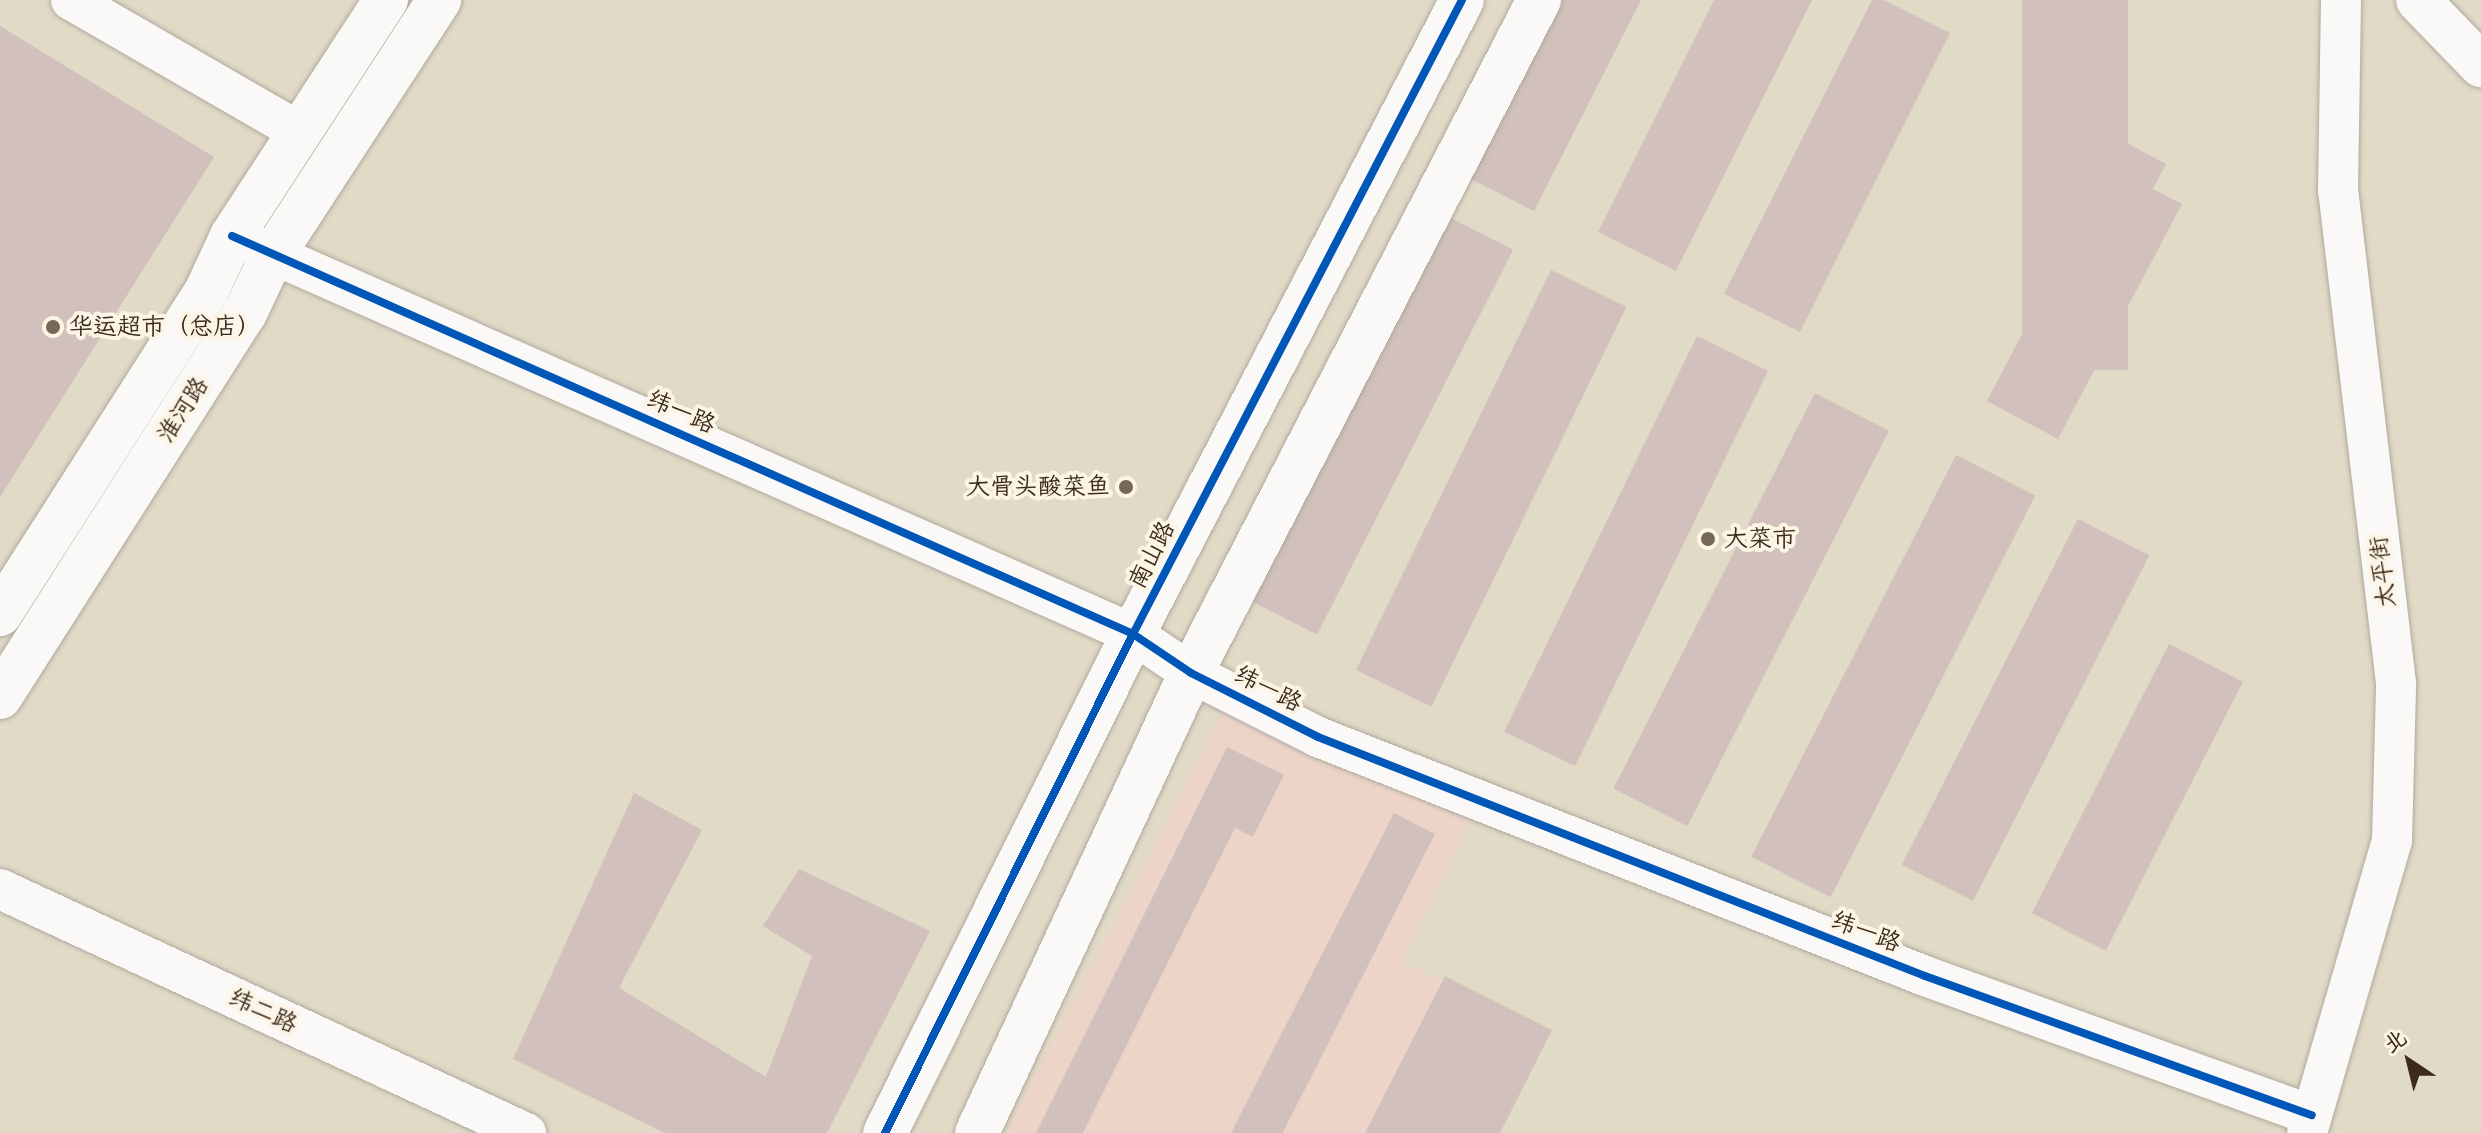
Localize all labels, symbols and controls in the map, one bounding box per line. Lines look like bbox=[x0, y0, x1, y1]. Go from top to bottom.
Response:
place label: 华运超市（总店） bbox=[69, 313, 261, 341]
marker: 华运超市（总店） bbox=[44, 318, 62, 336]
street label: 淮河路 bbox=[151, 372, 215, 448]
street label: 纬一路 bbox=[642, 384, 720, 440]
place label: 大骨头酸菜鱼 bbox=[966, 473, 1110, 501]
marker: 大骨头酸菜鱼 bbox=[1117, 478, 1135, 496]
street label: 南山路 bbox=[1123, 516, 1181, 594]
place label: 大菜市 bbox=[1724, 525, 1796, 553]
marker: 大菜市 bbox=[1699, 530, 1717, 548]
street label: 太平街 bbox=[2364, 535, 2402, 609]
street label: 纬一路 bbox=[1229, 660, 1307, 718]
street label: 纬一路 bbox=[1827, 906, 1905, 958]
street label: 纬二路 bbox=[224, 983, 302, 1039]
north arrow bbox=[2369, 1021, 2449, 1101]
text: 北 bbox=[2378, 1023, 2412, 1059]

